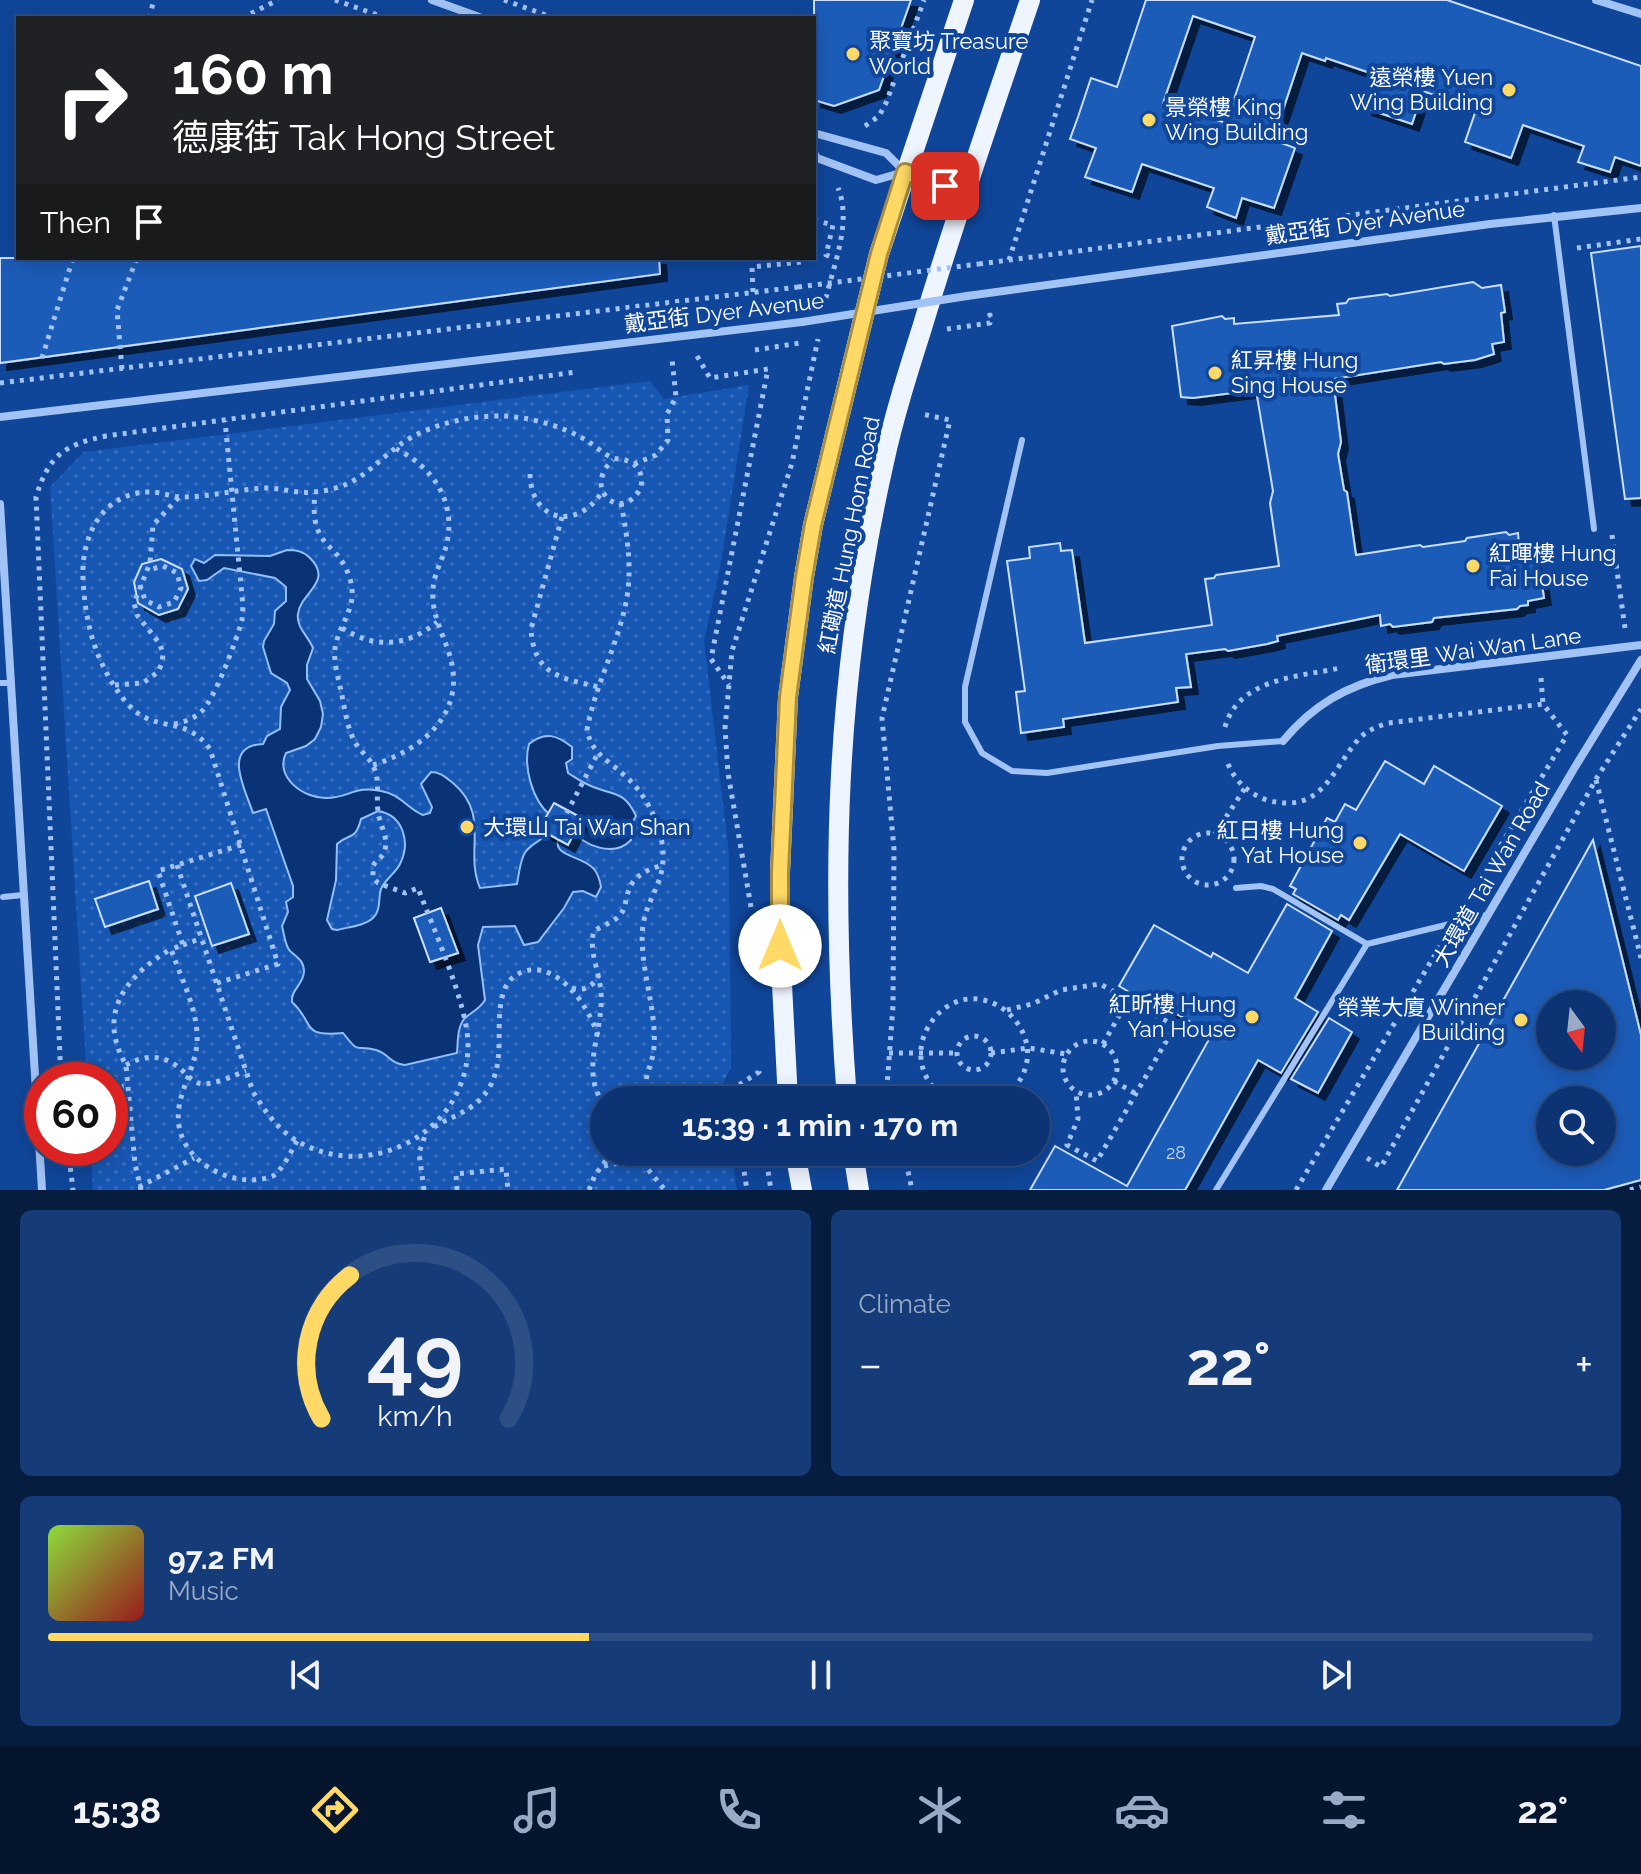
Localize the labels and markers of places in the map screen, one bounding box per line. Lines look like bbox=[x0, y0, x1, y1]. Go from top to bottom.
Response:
place label: 聚寶坊 Treasure World bbox=[869, 28, 1028, 79]
marker: 聚寶坊 Treasure World bbox=[844, 45, 862, 63]
place label: 遠榮樓 Yuen Wing Building bbox=[1350, 64, 1493, 115]
marker: 遠榮樓 Yuen Wing Building bbox=[1500, 81, 1518, 99]
place label: 景榮樓 King Wing Building bbox=[1165, 94, 1308, 145]
marker: 景榮樓 King Wing Building bbox=[1140, 111, 1158, 129]
pin bbox=[911, 152, 979, 220]
place label: 紅昇樓 Hung Sing House bbox=[1231, 347, 1358, 398]
marker: 紅昇樓 Hung Sing House bbox=[1206, 364, 1224, 382]
place label: 紅暉樓 Hung Fai House bbox=[1489, 540, 1616, 591]
marker: 紅暉樓 Hung Fai House bbox=[1464, 557, 1482, 575]
place label: 大環山 Tai Wan Shan bbox=[483, 814, 691, 840]
place label: 紅日樓 Hung Yat House bbox=[1217, 817, 1344, 868]
marker: 大環山 Tai Wan Shan bbox=[458, 818, 476, 836]
marker: 紅日樓 Hung Yat House bbox=[1351, 834, 1369, 852]
place label: 紅昕樓 Hung Yan House bbox=[1109, 991, 1236, 1042]
place label: 榮業大廈 Winner Building bbox=[1337, 994, 1505, 1045]
marker: 紅昕樓 Hung Yan House bbox=[1243, 1008, 1261, 1026]
marker: 榮業大廈 Winner Building bbox=[1512, 1011, 1530, 1029]

